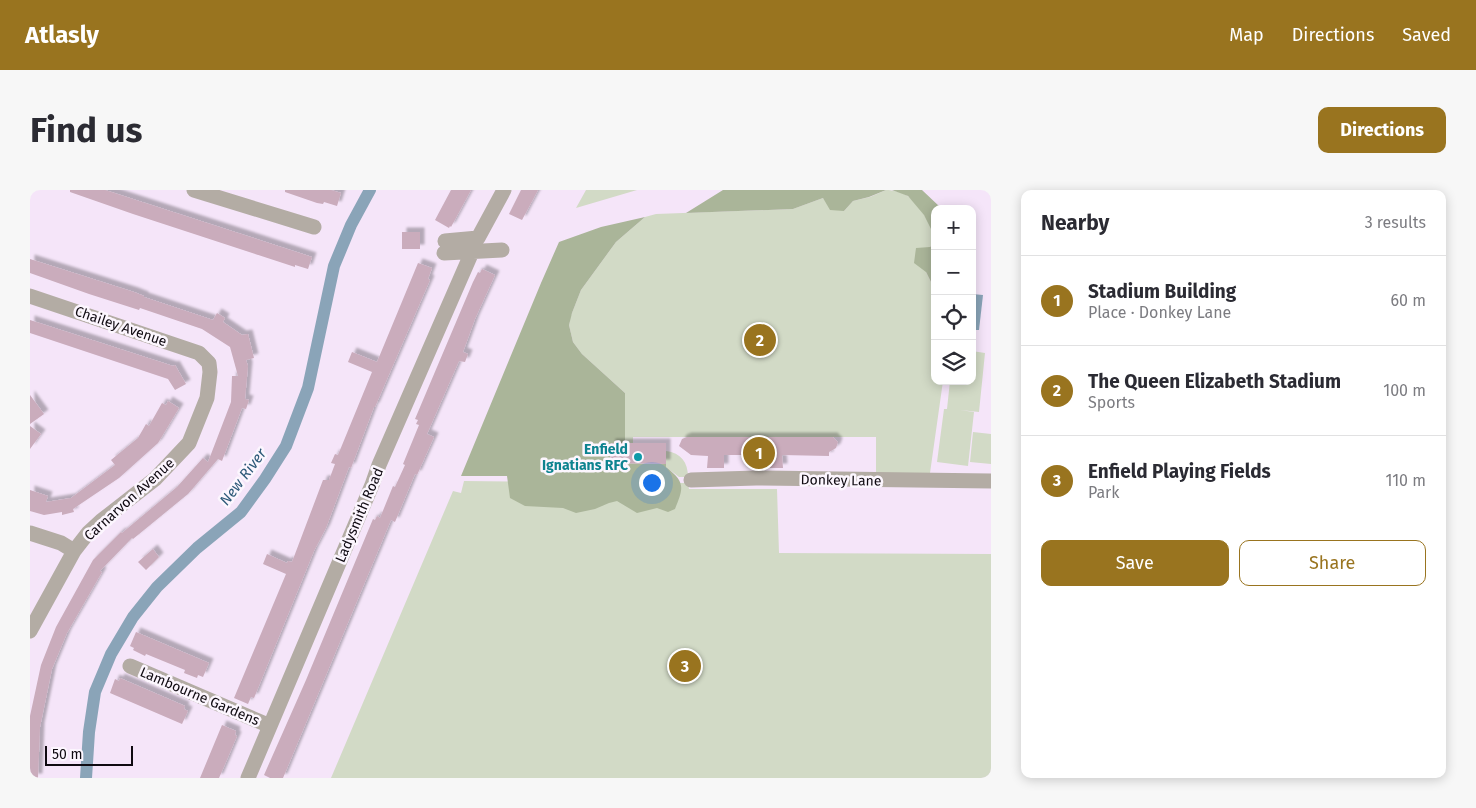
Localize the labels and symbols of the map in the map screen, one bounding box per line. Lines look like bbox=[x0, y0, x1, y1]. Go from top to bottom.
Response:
street label: Chailey Avenue bbox=[73, 303, 169, 350]
pin: 2 bbox=[744, 321, 776, 359]
pin: 1 bbox=[743, 434, 775, 472]
place label: Enfield Ignatians RFC bbox=[542, 441, 628, 474]
water label: New River bbox=[216, 444, 271, 509]
marker: Enfield Ignatians RFC bbox=[632, 451, 644, 463]
street label: Carnarvon Avenue bbox=[81, 454, 178, 544]
street label: Ladysmith Road bbox=[332, 465, 387, 565]
your location bbox=[639, 470, 665, 496]
street label: Donkey Lane bbox=[800, 471, 882, 490]
pin: 3 bbox=[669, 647, 701, 685]
street label: Lambourne Gardens bbox=[137, 664, 263, 730]
scale bar bbox=[45, 743, 132, 766]

